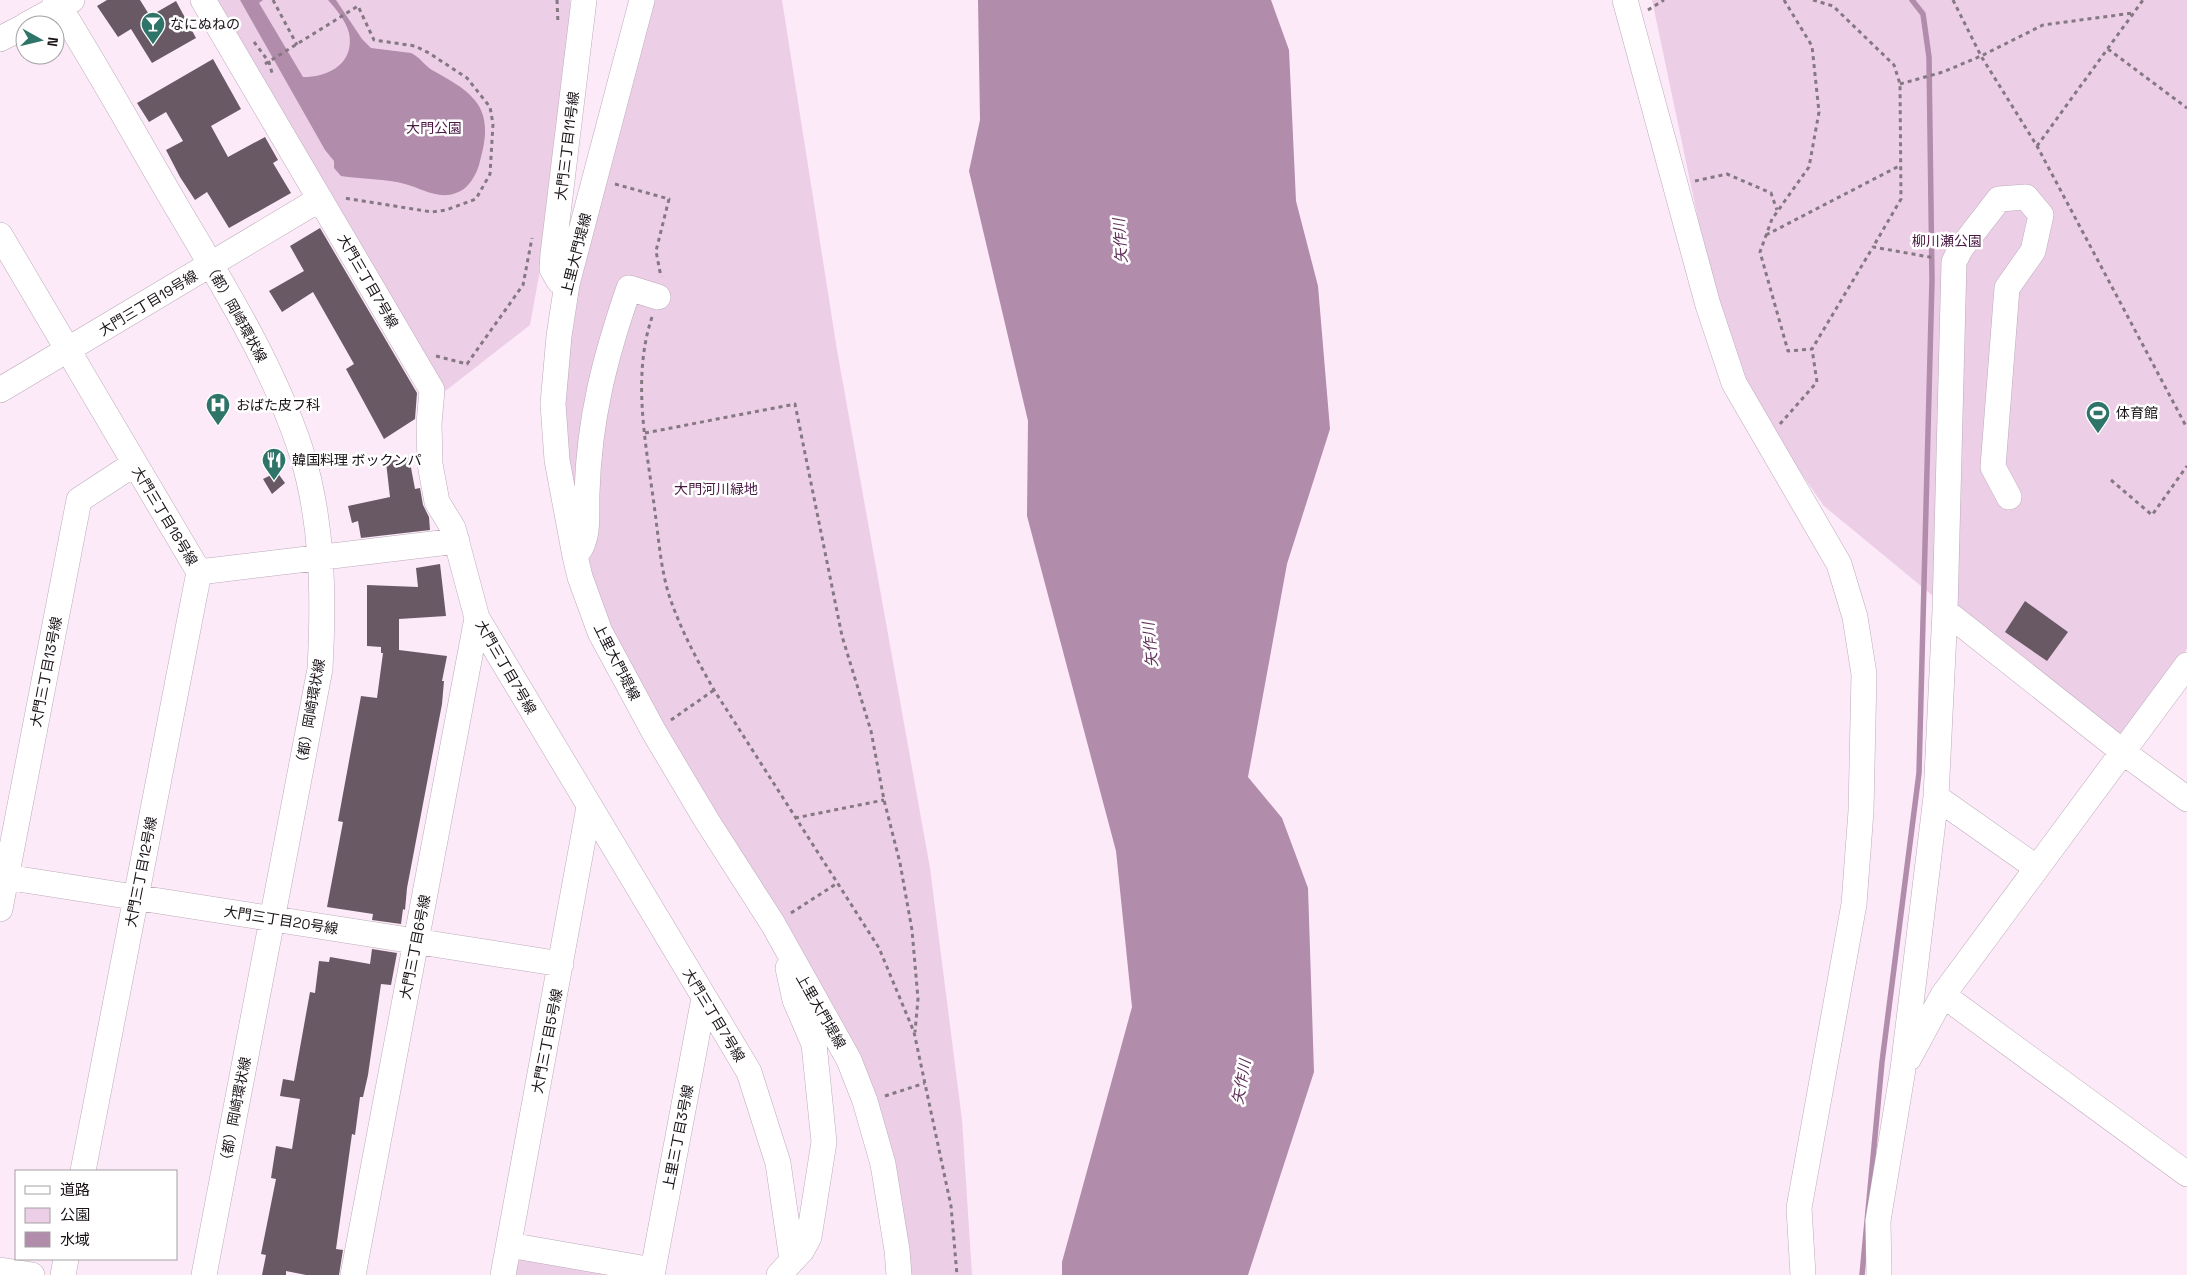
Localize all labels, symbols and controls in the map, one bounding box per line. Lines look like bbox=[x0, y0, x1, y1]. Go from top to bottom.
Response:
bar icon: なにぬねの bbox=[140, 11, 166, 45]
north arrow bbox=[15, 15, 65, 65]
place label: なにぬねの bbox=[170, 15, 240, 33]
text: N bbox=[43, 36, 62, 48]
street label: 大門三丁目11号線 bbox=[551, 90, 583, 202]
park label: 大門公園 bbox=[406, 119, 462, 137]
street label: 上里大門堤線 bbox=[557, 211, 595, 297]
water label: 矢作川 bbox=[1109, 216, 1131, 264]
street label: 大門三丁目7号線 bbox=[334, 231, 402, 331]
park label: 柳川瀬公園 bbox=[1912, 232, 1982, 250]
street label: （都）岡崎環状線 bbox=[201, 259, 271, 365]
street label: 大門三丁目19号線 bbox=[95, 266, 201, 340]
hospital icon: おばた皮フ科 bbox=[205, 392, 231, 426]
place label: おばた皮フ科 bbox=[236, 396, 320, 414]
sports icon: 体育館 bbox=[2085, 400, 2111, 434]
place label: 体育館 bbox=[2116, 404, 2158, 422]
restaurant icon: 韓国料理 ボックンパ bbox=[261, 447, 287, 481]
place label: 韓国料理 ボックンパ bbox=[292, 451, 422, 469]
street label: 大門三丁目18号線 bbox=[128, 463, 202, 569]
park label: 大門河川緑地 bbox=[674, 480, 758, 498]
street label: 大門三丁目13号線 bbox=[26, 615, 66, 729]
street label: 大門三丁目7号線 bbox=[472, 617, 540, 717]
street label: 上里大門堤線 bbox=[590, 620, 644, 704]
water label: 矢作川 bbox=[1138, 620, 1161, 668]
street label: （都）岡崎環状線 bbox=[291, 657, 329, 771]
street label: 大門三丁目12号線 bbox=[121, 815, 161, 929]
street label: 大門三丁目6号線 bbox=[396, 893, 434, 1001]
street label: 大門三丁目20号線 bbox=[223, 902, 339, 938]
street label: 大門三丁目7号線 bbox=[679, 965, 749, 1065]
street label: 上里大門堤線 bbox=[792, 970, 850, 1052]
street label: 大門三丁目5号線 bbox=[528, 987, 566, 1095]
street label: （都）岡崎環状線 bbox=[215, 1055, 255, 1169]
water label: 矢作川 bbox=[1228, 1056, 1255, 1106]
street label: 上里三丁目3号線 bbox=[659, 1083, 697, 1191]
legend bbox=[15, 1170, 178, 1260]
text: 道路 bbox=[60, 1180, 90, 1199]
text: 公園 bbox=[60, 1205, 90, 1224]
text: 水域 bbox=[60, 1230, 90, 1249]

